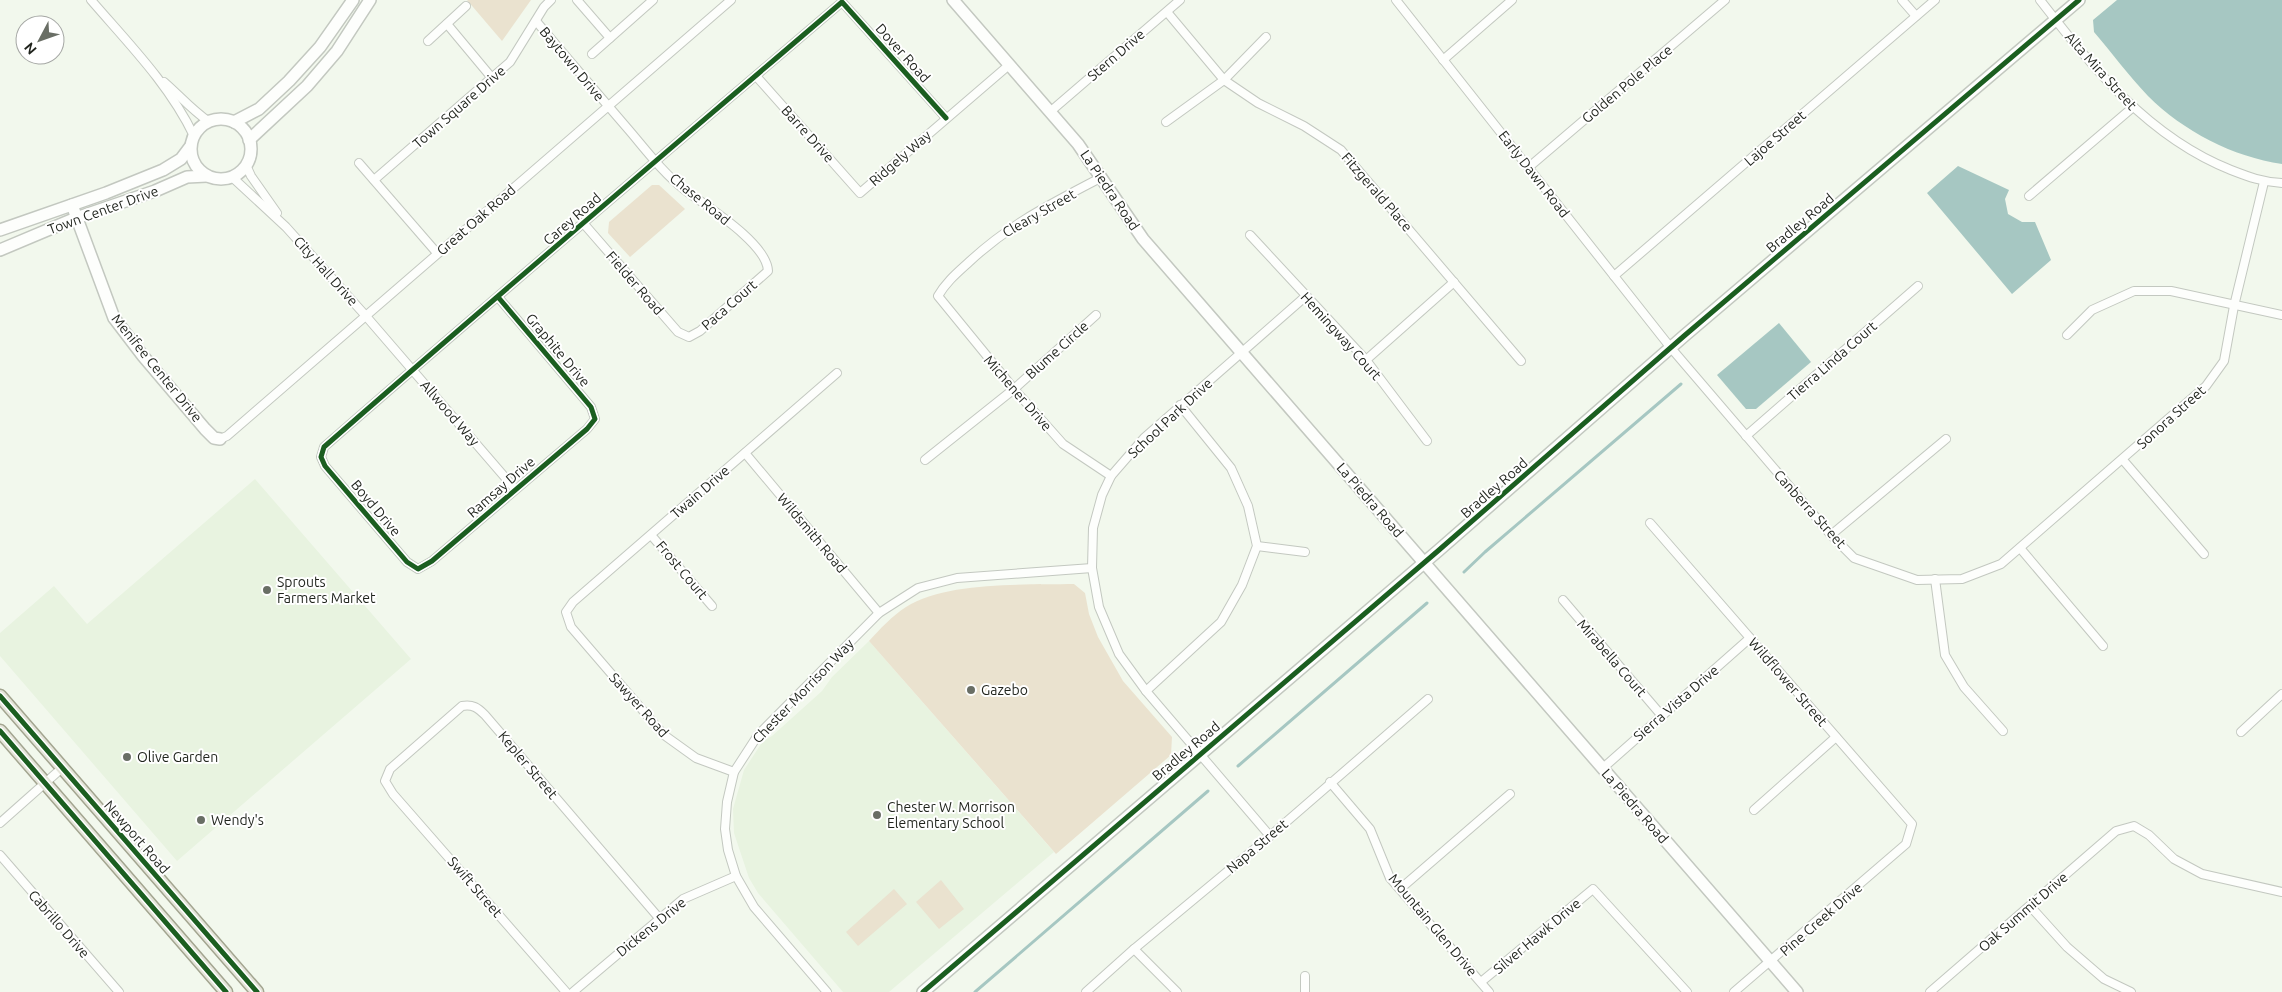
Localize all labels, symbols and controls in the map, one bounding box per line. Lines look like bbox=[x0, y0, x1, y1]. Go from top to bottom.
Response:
north arrow bbox=[15, 15, 65, 65]
street label: Dover Road bbox=[873, 20, 933, 86]
street label: Baytown Drive bbox=[536, 24, 608, 104]
street label: Stern Drive bbox=[1084, 26, 1148, 84]
street label: Alta Mira Street bbox=[2062, 29, 2140, 114]
text: N bbox=[21, 39, 40, 58]
street label: Golden Pole Place bbox=[1579, 42, 1675, 126]
street label: Town Square Drive bbox=[409, 62, 509, 152]
street label: Barre Drive bbox=[778, 102, 838, 166]
street label: Lajoe Street bbox=[1741, 107, 1809, 169]
street label: Ridgely Way bbox=[866, 127, 934, 189]
street label: Early Dawn Road bbox=[1495, 128, 1573, 220]
street label: La Piedra Road bbox=[1077, 147, 1143, 233]
street label: Fitzgerald Place bbox=[1338, 149, 1416, 235]
street label: Chase Road bbox=[667, 170, 733, 228]
street label: Great Oak Road bbox=[433, 182, 519, 258]
street label: Town Center Drive bbox=[46, 183, 160, 237]
street label: Cleary Street bbox=[1000, 185, 1079, 240]
street label: Carey Road bbox=[540, 190, 604, 248]
street label: Bradley Road bbox=[1763, 190, 1837, 256]
street label: City Hall Drive bbox=[291, 233, 361, 309]
street label: Fielder Road bbox=[603, 248, 667, 318]
street label: Paca Court bbox=[698, 276, 760, 333]
street label: Hemingway Court bbox=[1297, 289, 1385, 384]
street label: Graphite Drive bbox=[523, 310, 593, 390]
street label: Menifee Center Drive bbox=[109, 311, 205, 425]
street label: Blume Circle bbox=[1022, 318, 1092, 382]
street label: Tierra Linda Court bbox=[1784, 318, 1880, 404]
street label: Michener Drive bbox=[981, 352, 1055, 434]
street label: School Park Drive bbox=[1125, 375, 1215, 461]
street label: Allwood Way bbox=[417, 377, 483, 449]
street label: Sonora Street bbox=[2134, 382, 2209, 452]
street label: Ramsay Drive bbox=[464, 453, 538, 521]
street label: Bradley Road bbox=[1457, 455, 1531, 521]
street label: La Piedra Road bbox=[1333, 460, 1407, 540]
street label: Twain Drive bbox=[667, 462, 733, 522]
street label: Canberra Street bbox=[1771, 467, 1850, 552]
street label: Boyd Drive bbox=[348, 477, 404, 539]
street label: Wildsmith Road bbox=[774, 490, 850, 576]
street label: Frost Court bbox=[653, 538, 711, 603]
place label: Sprouts Farmers Market bbox=[277, 574, 376, 606]
marker: Sprouts Farmers Market bbox=[261, 584, 273, 596]
street label: Mirabella Court bbox=[1574, 616, 1650, 700]
street label: Chester Morrison Way bbox=[749, 635, 857, 746]
street label: Wildflower Street bbox=[1745, 635, 1831, 730]
street label: Sierra Vista Drive bbox=[1630, 662, 1722, 744]
street label: Sawyer Road bbox=[606, 670, 672, 740]
place label: Gazebo bbox=[981, 682, 1028, 698]
marker: Gazebo bbox=[965, 684, 977, 696]
street label: Bradley Road bbox=[1149, 718, 1223, 784]
street label: Kepler Street bbox=[495, 728, 561, 802]
place label: Olive Garden bbox=[137, 749, 218, 765]
marker: Olive Garden bbox=[121, 751, 133, 763]
street label: La Piedra Road bbox=[1598, 766, 1672, 846]
street label: Newport Road bbox=[101, 797, 173, 877]
place label: Chester W. Morrison Elementary School bbox=[887, 799, 1015, 831]
marker: Chester W. Morrison Elementary School bbox=[871, 809, 883, 821]
place label: Wendy's bbox=[211, 812, 264, 828]
marker: Wendy's bbox=[195, 814, 207, 826]
street label: Napa Street bbox=[1223, 815, 1291, 876]
street label: Swift Street bbox=[444, 854, 506, 921]
street label: Oak Summit Drive bbox=[1975, 869, 2071, 955]
street label: Mountain Glen Drive bbox=[1386, 871, 1480, 979]
street label: Pine Creek Drive bbox=[1777, 879, 1865, 959]
street label: Cabrillo Drive bbox=[25, 887, 93, 961]
street label: Dickens Drive bbox=[613, 894, 689, 960]
street label: Silver Hawk Drive bbox=[1490, 895, 1584, 977]

